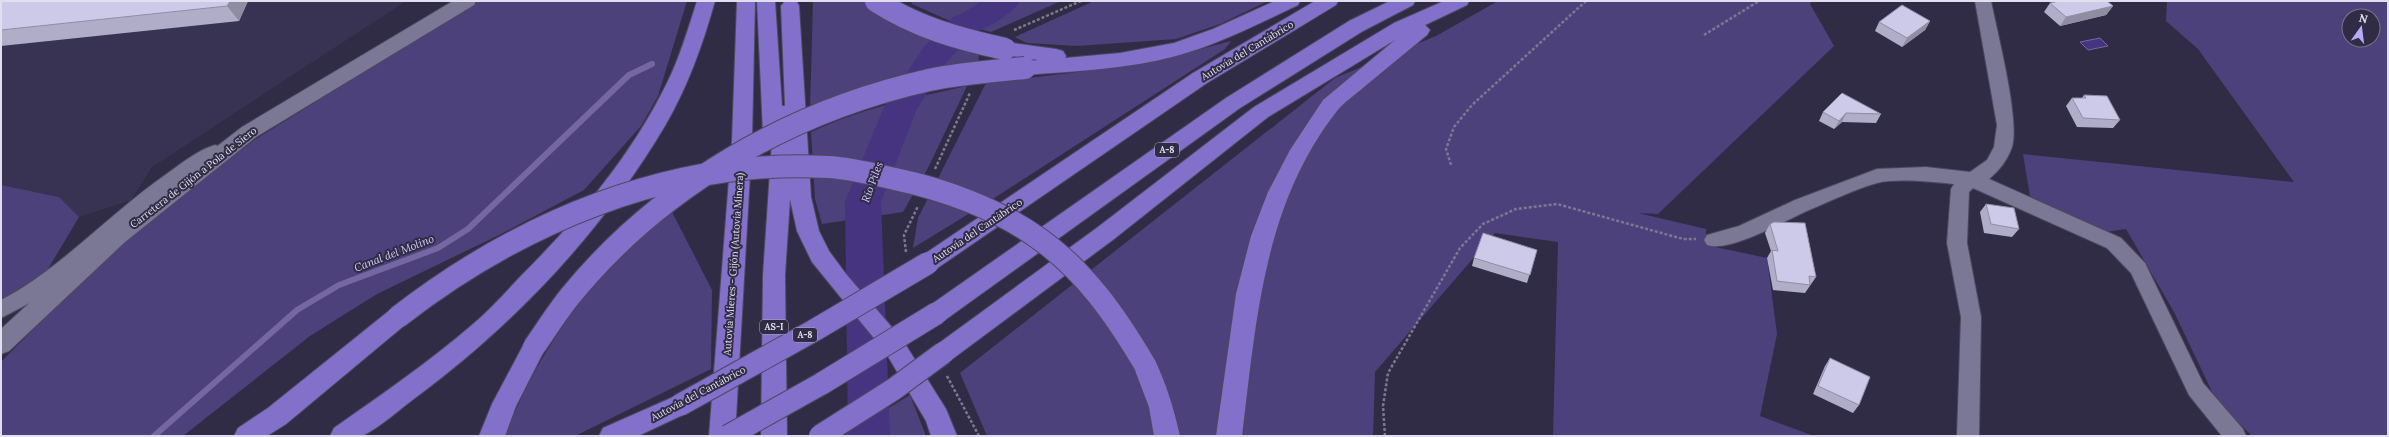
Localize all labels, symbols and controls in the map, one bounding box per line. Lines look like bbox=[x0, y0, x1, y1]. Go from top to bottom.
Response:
north arrow bbox=[2341, 8, 2381, 48]
text: N bbox=[2358, 10, 2370, 26]
street label: Autovía del Cantábrico bbox=[1198, 18, 1296, 84]
street label: Carretera de Gijón a Pola de Siero bbox=[127, 124, 259, 231]
road number: A-8 bbox=[1155, 143, 1179, 157]
water label: Río Piles bbox=[858, 159, 886, 204]
street label: Autovía Mieres - Gijón (Autovía Minera) bbox=[721, 172, 746, 357]
street label: Autovía del Cantábrico bbox=[929, 195, 1025, 266]
water label: Canal del Molino bbox=[352, 231, 436, 275]
road number: AS-I bbox=[760, 320, 788, 334]
road number: A-8 bbox=[793, 328, 817, 342]
street label: Autovía del Cantábrico bbox=[648, 363, 748, 424]

